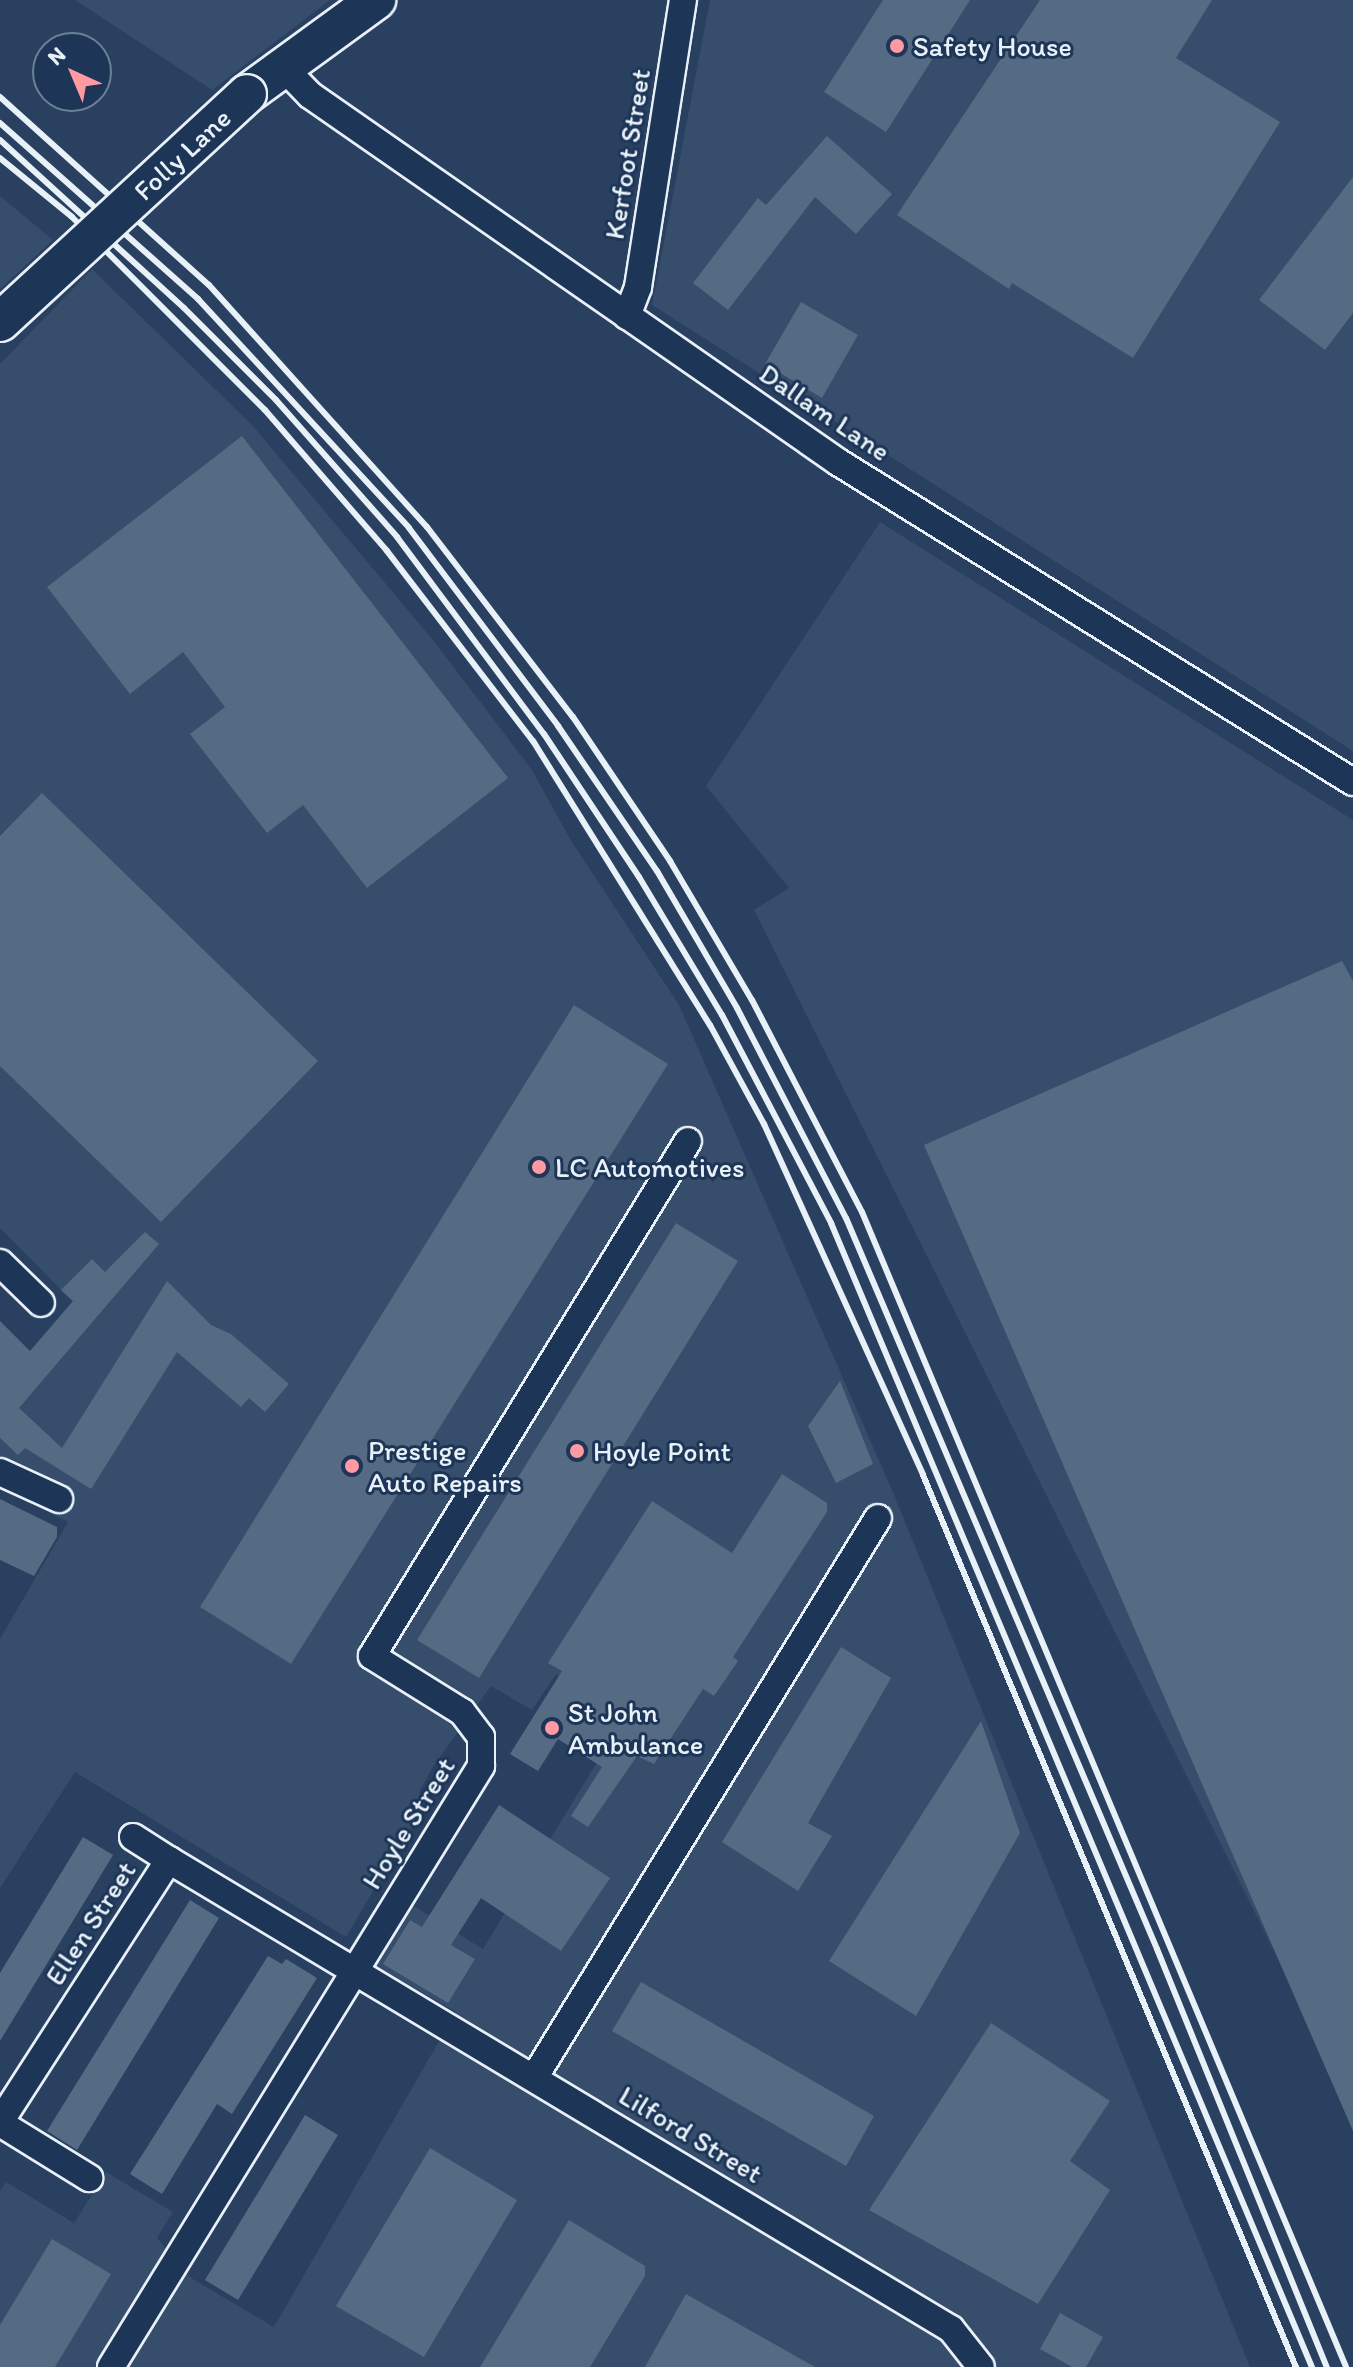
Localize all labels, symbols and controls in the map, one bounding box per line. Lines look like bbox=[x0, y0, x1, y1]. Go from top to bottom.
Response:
place label: Safety House bbox=[913, 29, 1072, 63]
north arrow bbox=[32, 32, 112, 112]
marker: Safety House bbox=[888, 37, 906, 55]
text: N bbox=[42, 41, 71, 71]
street label: Kerfoot Street bbox=[597, 66, 657, 242]
street label: Folly Lane bbox=[126, 100, 238, 208]
street label: Dallam Lane bbox=[753, 356, 897, 468]
place label: LC Automotives bbox=[555, 1150, 745, 1184]
marker: LC Automotives bbox=[530, 1158, 548, 1176]
place label: Prestige Auto Repairs bbox=[368, 1433, 521, 1499]
place label: Hoyle Point bbox=[593, 1434, 730, 1468]
marker: Hoyle Point bbox=[568, 1442, 586, 1460]
marker: Prestige Auto Repairs bbox=[343, 1457, 361, 1475]
place label: St John Ambulance bbox=[568, 1695, 703, 1761]
marker: St John Ambulance bbox=[543, 1719, 561, 1737]
street label: Hoyle Street bbox=[354, 1751, 462, 1895]
street label: Ellen Street bbox=[38, 1855, 142, 1991]
street label: Lilford Street bbox=[613, 2078, 769, 2190]

